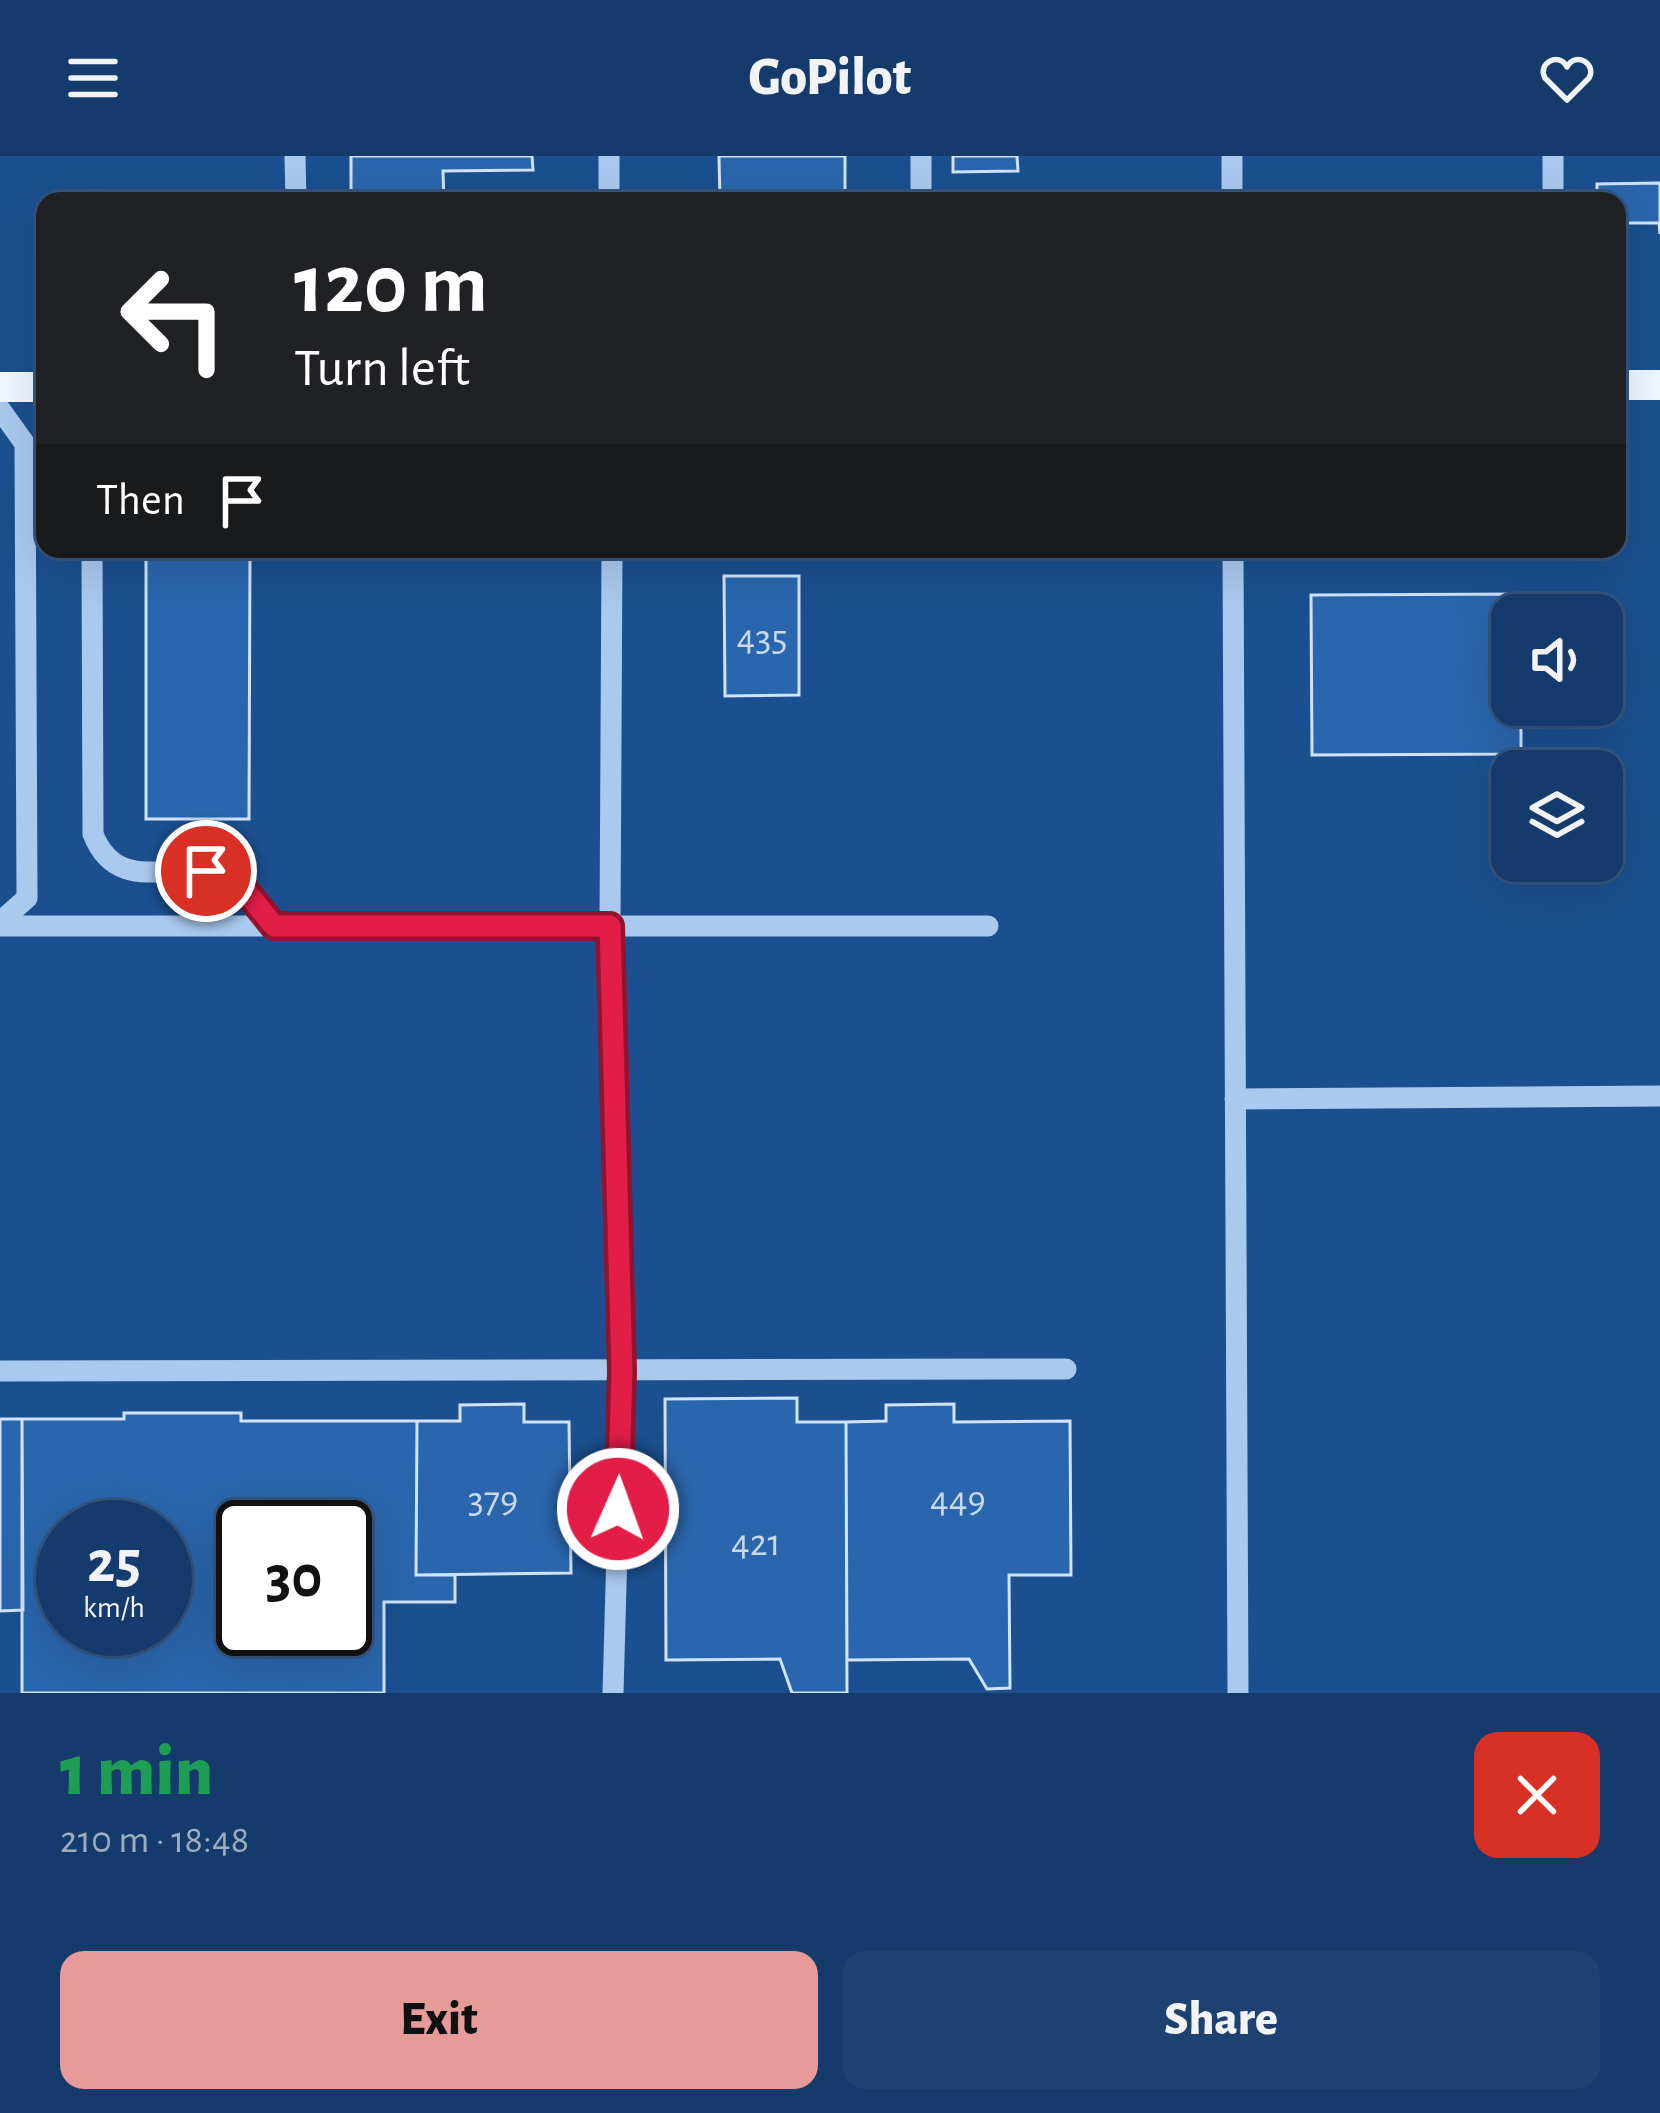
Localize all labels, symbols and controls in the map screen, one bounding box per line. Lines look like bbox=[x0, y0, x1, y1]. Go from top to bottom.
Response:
icon: menu bbox=[60, 45, 126, 111]
icon: heart bbox=[1534, 45, 1600, 111]
text: GoPilot bbox=[749, 51, 911, 105]
icon: left bbox=[96, 240, 252, 396]
text: 120 m bbox=[294, 244, 488, 328]
text: Turn left bbox=[294, 342, 470, 396]
icon: arrive bbox=[209, 468, 275, 534]
text: Then bbox=[96, 478, 185, 523]
map controls bbox=[1491, 594, 1623, 882]
button: sound bbox=[1491, 594, 1623, 726]
house number: 435 bbox=[736, 619, 788, 658]
button: layers bbox=[1491, 750, 1623, 882]
pin bbox=[155, 820, 257, 922]
icon: arrive bbox=[173, 838, 239, 904]
position arrow bbox=[555, 1446, 681, 1572]
house number: 379 bbox=[468, 1481, 518, 1520]
house number: 449 bbox=[930, 1481, 986, 1520]
speed limit sign: 30 bbox=[216, 1500, 372, 1656]
house number: 421 bbox=[731, 1524, 781, 1563]
text: 25 bbox=[87, 1533, 141, 1593]
text: km/h bbox=[83, 1593, 145, 1623]
button: close bbox=[1474, 1732, 1600, 1858]
text: 1 min bbox=[60, 1736, 213, 1808]
text: 210 m · 18:48 bbox=[60, 1821, 249, 1860]
button: Exit bbox=[60, 1951, 818, 2089]
button: Share bbox=[842, 1951, 1600, 2089]

